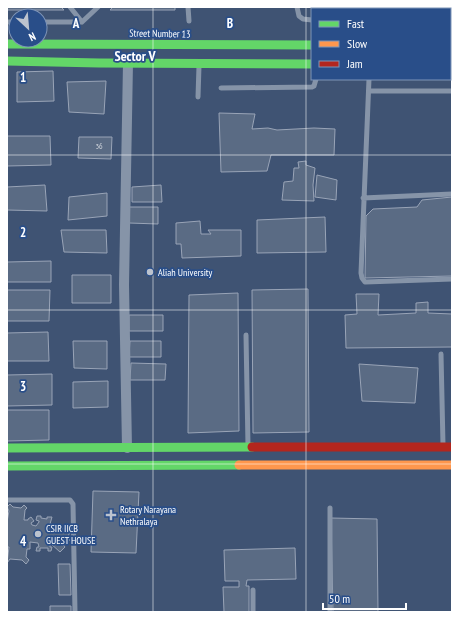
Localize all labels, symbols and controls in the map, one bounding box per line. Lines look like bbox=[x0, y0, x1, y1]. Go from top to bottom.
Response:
north arrow bbox=[8, 8, 48, 48]
legend bbox=[311, 8, 451, 80]
text: A bbox=[72, 15, 80, 32]
text: B bbox=[227, 15, 233, 32]
text: Fast bbox=[347, 16, 365, 31]
street label: Street Number 13 bbox=[129, 26, 191, 41]
text: N bbox=[27, 29, 38, 45]
text: Slow bbox=[347, 36, 368, 51]
district label: Sector V bbox=[114, 47, 156, 65]
text: Jam bbox=[346, 56, 363, 71]
text: 1 bbox=[20, 69, 26, 86]
house number: 36 bbox=[95, 141, 103, 151]
text: 2 bbox=[20, 224, 26, 241]
place label: Aliah University bbox=[158, 266, 213, 279]
marker: Aliah University bbox=[145, 267, 155, 277]
text: 3 bbox=[20, 378, 26, 395]
place label: Rotary Narayana Nethralaya bbox=[120, 503, 176, 528]
marker: Rotary Narayana Nethralaya bbox=[105, 509, 117, 521]
place label: CSIR IICB GUEST HOUSE bbox=[46, 522, 96, 547]
marker: CSIR IICB GUEST HOUSE bbox=[33, 529, 43, 539]
text: 4 bbox=[20, 533, 27, 550]
scale bar bbox=[323, 585, 406, 611]
text: 50 m bbox=[329, 591, 350, 606]

